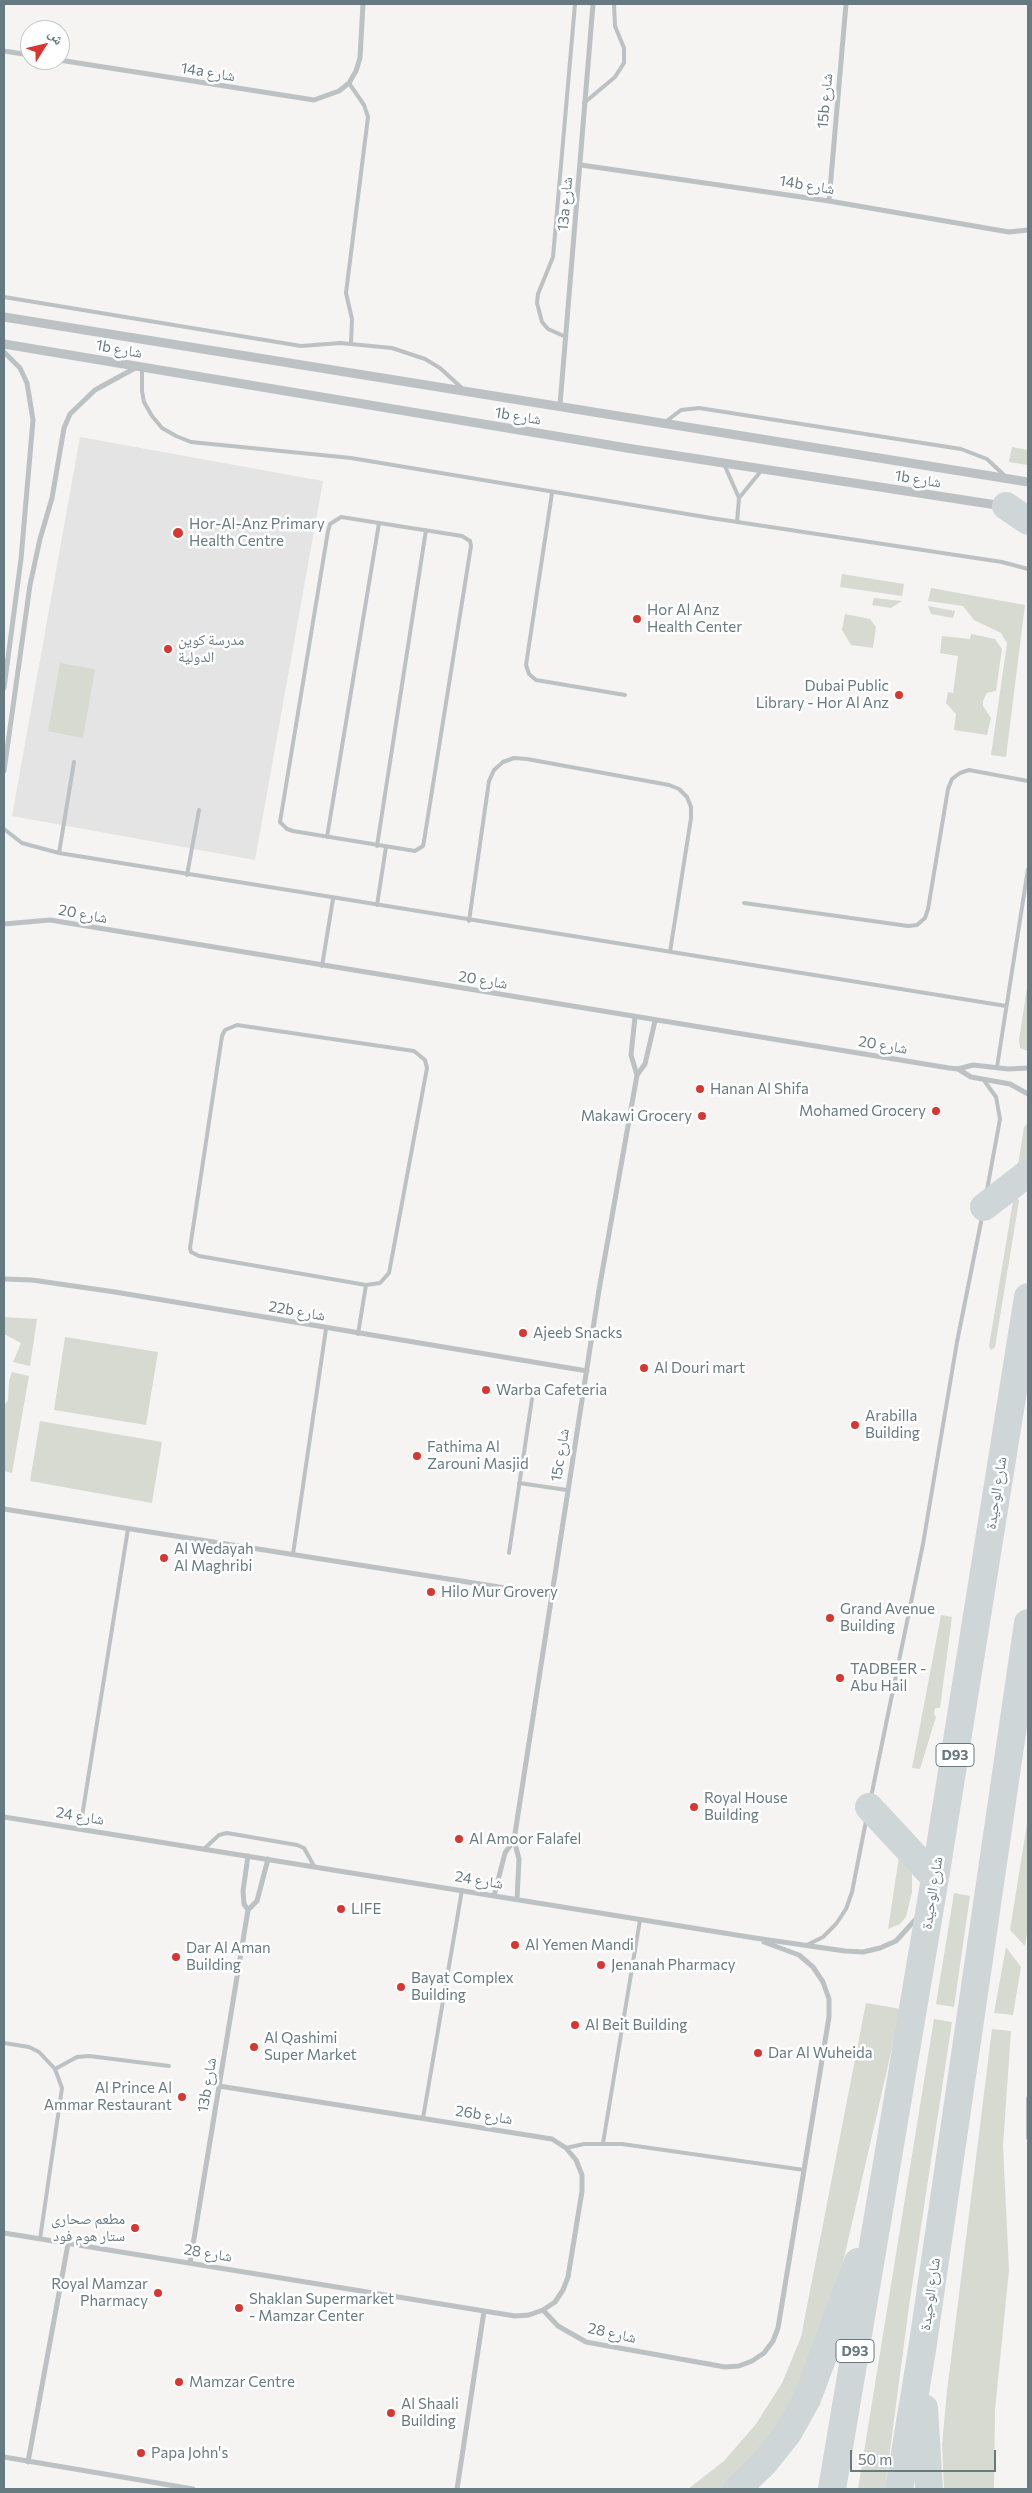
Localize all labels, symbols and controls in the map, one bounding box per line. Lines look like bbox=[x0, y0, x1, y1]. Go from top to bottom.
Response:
north arrow bbox=[20, 20, 70, 70]
text: ش bbox=[45, 25, 68, 47]
street label: 14a شارع bbox=[180, 59, 236, 85]
street label: 15b شارع bbox=[814, 73, 836, 129]
street label: 14b شارع bbox=[778, 172, 836, 198]
street label: 13a شارع bbox=[554, 176, 576, 232]
street label: 1b شارع bbox=[94, 336, 144, 362]
street label: 1b شارع bbox=[494, 403, 542, 429]
street label: 1b شارع bbox=[894, 466, 942, 492]
place label: Hor-Al-Anz Primary Health Centre bbox=[189, 515, 325, 550]
marker: Hor-Al-Anz Primary Health Centre bbox=[171, 526, 185, 540]
place label: Hor Al Anz Health Center bbox=[647, 601, 742, 636]
marker: Hor Al Anz Health Center bbox=[631, 613, 643, 625]
place label: مدرسة كوين الدولية bbox=[178, 631, 244, 666]
marker: مدرسة كوين الدولية bbox=[162, 643, 174, 655]
place label: Dubai Public Library - Hor Al Anz bbox=[756, 677, 889, 712]
marker: Dubai Public Library - Hor Al Anz bbox=[893, 689, 905, 701]
street label: شارع 20 bbox=[57, 901, 109, 927]
street label: شارع 20 bbox=[457, 967, 509, 993]
street label: شارع 20 bbox=[857, 1032, 909, 1058]
place label: Hanan Al Shifa bbox=[710, 1080, 809, 1098]
marker: Hanan Al Shifa bbox=[694, 1083, 706, 1095]
place label: Mohamed Grocery bbox=[799, 1102, 926, 1120]
marker: Mohamed Grocery bbox=[930, 1105, 942, 1117]
place label: Makawi Grocery bbox=[581, 1107, 692, 1125]
marker: Makawi Grocery bbox=[696, 1110, 708, 1122]
street label: 22b شارع bbox=[267, 1297, 327, 1325]
place label: Ajeeb Snacks bbox=[533, 1324, 622, 1342]
marker: Ajeeb Snacks bbox=[517, 1327, 529, 1339]
place label: Al Douri mart bbox=[654, 1359, 745, 1377]
marker: Al Douri mart bbox=[638, 1362, 650, 1374]
place label: Warba Cafeteria bbox=[496, 1381, 607, 1399]
marker: Warba Cafeteria bbox=[480, 1384, 492, 1396]
place label: Arabilla Building bbox=[865, 1407, 920, 1442]
marker: Arabilla Building bbox=[849, 1419, 861, 1431]
street label: 15c شارع bbox=[547, 1427, 573, 1483]
place label: Fathima Al Zarouni Masjid bbox=[427, 1438, 529, 1473]
marker: Fathima Al Zarouni Masjid bbox=[411, 1450, 423, 1462]
street label: شارع الوحيدة bbox=[981, 1455, 1011, 1531]
place label: Al Wedayah Al Maghribi bbox=[174, 1540, 254, 1575]
marker: Al Wedayah Al Maghribi bbox=[158, 1552, 170, 1564]
place label: Hilo Mur Grovery bbox=[441, 1583, 558, 1601]
marker: Hilo Mur Grovery bbox=[425, 1586, 437, 1598]
place label: Grand Avenue Building bbox=[840, 1600, 935, 1635]
marker: Grand Avenue Building bbox=[824, 1612, 836, 1624]
place label: TADBEER - Abu Hail bbox=[850, 1660, 926, 1695]
marker: TADBEER - Abu Hail bbox=[834, 1672, 846, 1684]
road number: D93 bbox=[936, 1744, 974, 1766]
place label: Royal House Building bbox=[704, 1789, 788, 1824]
marker: Royal House Building bbox=[688, 1801, 700, 1813]
street label: شارع 24 bbox=[55, 1803, 105, 1829]
place label: Al Amoor Falafel bbox=[469, 1830, 581, 1848]
marker: Al Amoor Falafel bbox=[453, 1833, 465, 1845]
street label: شارع الوحيدة bbox=[917, 1855, 947, 1931]
street label: شارع 24 bbox=[454, 1867, 504, 1893]
place label: LIFE bbox=[351, 1900, 381, 1918]
marker: LIFE bbox=[335, 1903, 347, 1915]
place label: Al Yemen Mandi bbox=[525, 1936, 634, 1954]
place label: Dar Al Aman Building bbox=[186, 1939, 271, 1974]
marker: Al Yemen Mandi bbox=[509, 1939, 521, 1951]
marker: Dar Al Aman Building bbox=[170, 1951, 182, 1963]
place label: Jenanah Pharmacy bbox=[611, 1956, 736, 1974]
marker: Jenanah Pharmacy bbox=[595, 1959, 607, 1971]
place label: Bayat Complex Building bbox=[411, 1969, 514, 2004]
marker: Bayat Complex Building bbox=[395, 1981, 407, 1993]
place label: Al Beit Building bbox=[585, 2016, 687, 2034]
marker: Al Beit Building bbox=[569, 2019, 581, 2031]
place label: Al Qashimi Super Market bbox=[264, 2029, 357, 2064]
marker: Al Qashimi Super Market bbox=[248, 2041, 260, 2053]
place label: Dar Al Wuheida bbox=[768, 2044, 873, 2062]
marker: Dar Al Wuheida bbox=[752, 2047, 764, 2059]
street label: 13b شارع bbox=[194, 2056, 220, 2114]
place label: Al Prince Al Ammar Restaurant bbox=[44, 2079, 172, 2114]
marker: Al Prince Al Ammar Restaurant bbox=[176, 2091, 188, 2103]
street label: 26b شارع bbox=[454, 2102, 514, 2128]
place label: مطعم صحارى ستار هوم فود bbox=[51, 2210, 125, 2245]
marker: مطعم صحارى ستار هوم فود bbox=[129, 2222, 141, 2234]
street label: شارع 28 bbox=[183, 2240, 233, 2266]
street label: شارع الوحيدة bbox=[916, 2256, 944, 2332]
place label: Royal Mamzar Pharmacy bbox=[51, 2275, 148, 2310]
marker: Royal Mamzar Pharmacy bbox=[152, 2287, 164, 2299]
place label: Shaklan Supermarket - Mamzar Center bbox=[249, 2290, 394, 2325]
marker: Shaklan Supermarket - Mamzar Center bbox=[233, 2302, 245, 2314]
street label: شارع 28 bbox=[586, 2319, 638, 2347]
road number: D93 bbox=[836, 2340, 874, 2362]
place label: Mamzar Centre bbox=[189, 2373, 295, 2391]
marker: Mamzar Centre bbox=[173, 2376, 185, 2388]
place label: Al Shaali Building bbox=[401, 2395, 459, 2430]
marker: Al Shaali Building bbox=[385, 2407, 397, 2419]
scale bar bbox=[852, 2440, 998, 2472]
place label: Papa John's bbox=[151, 2444, 228, 2462]
marker: Papa John's bbox=[135, 2447, 147, 2459]
text: 50 m bbox=[858, 2450, 892, 2468]

